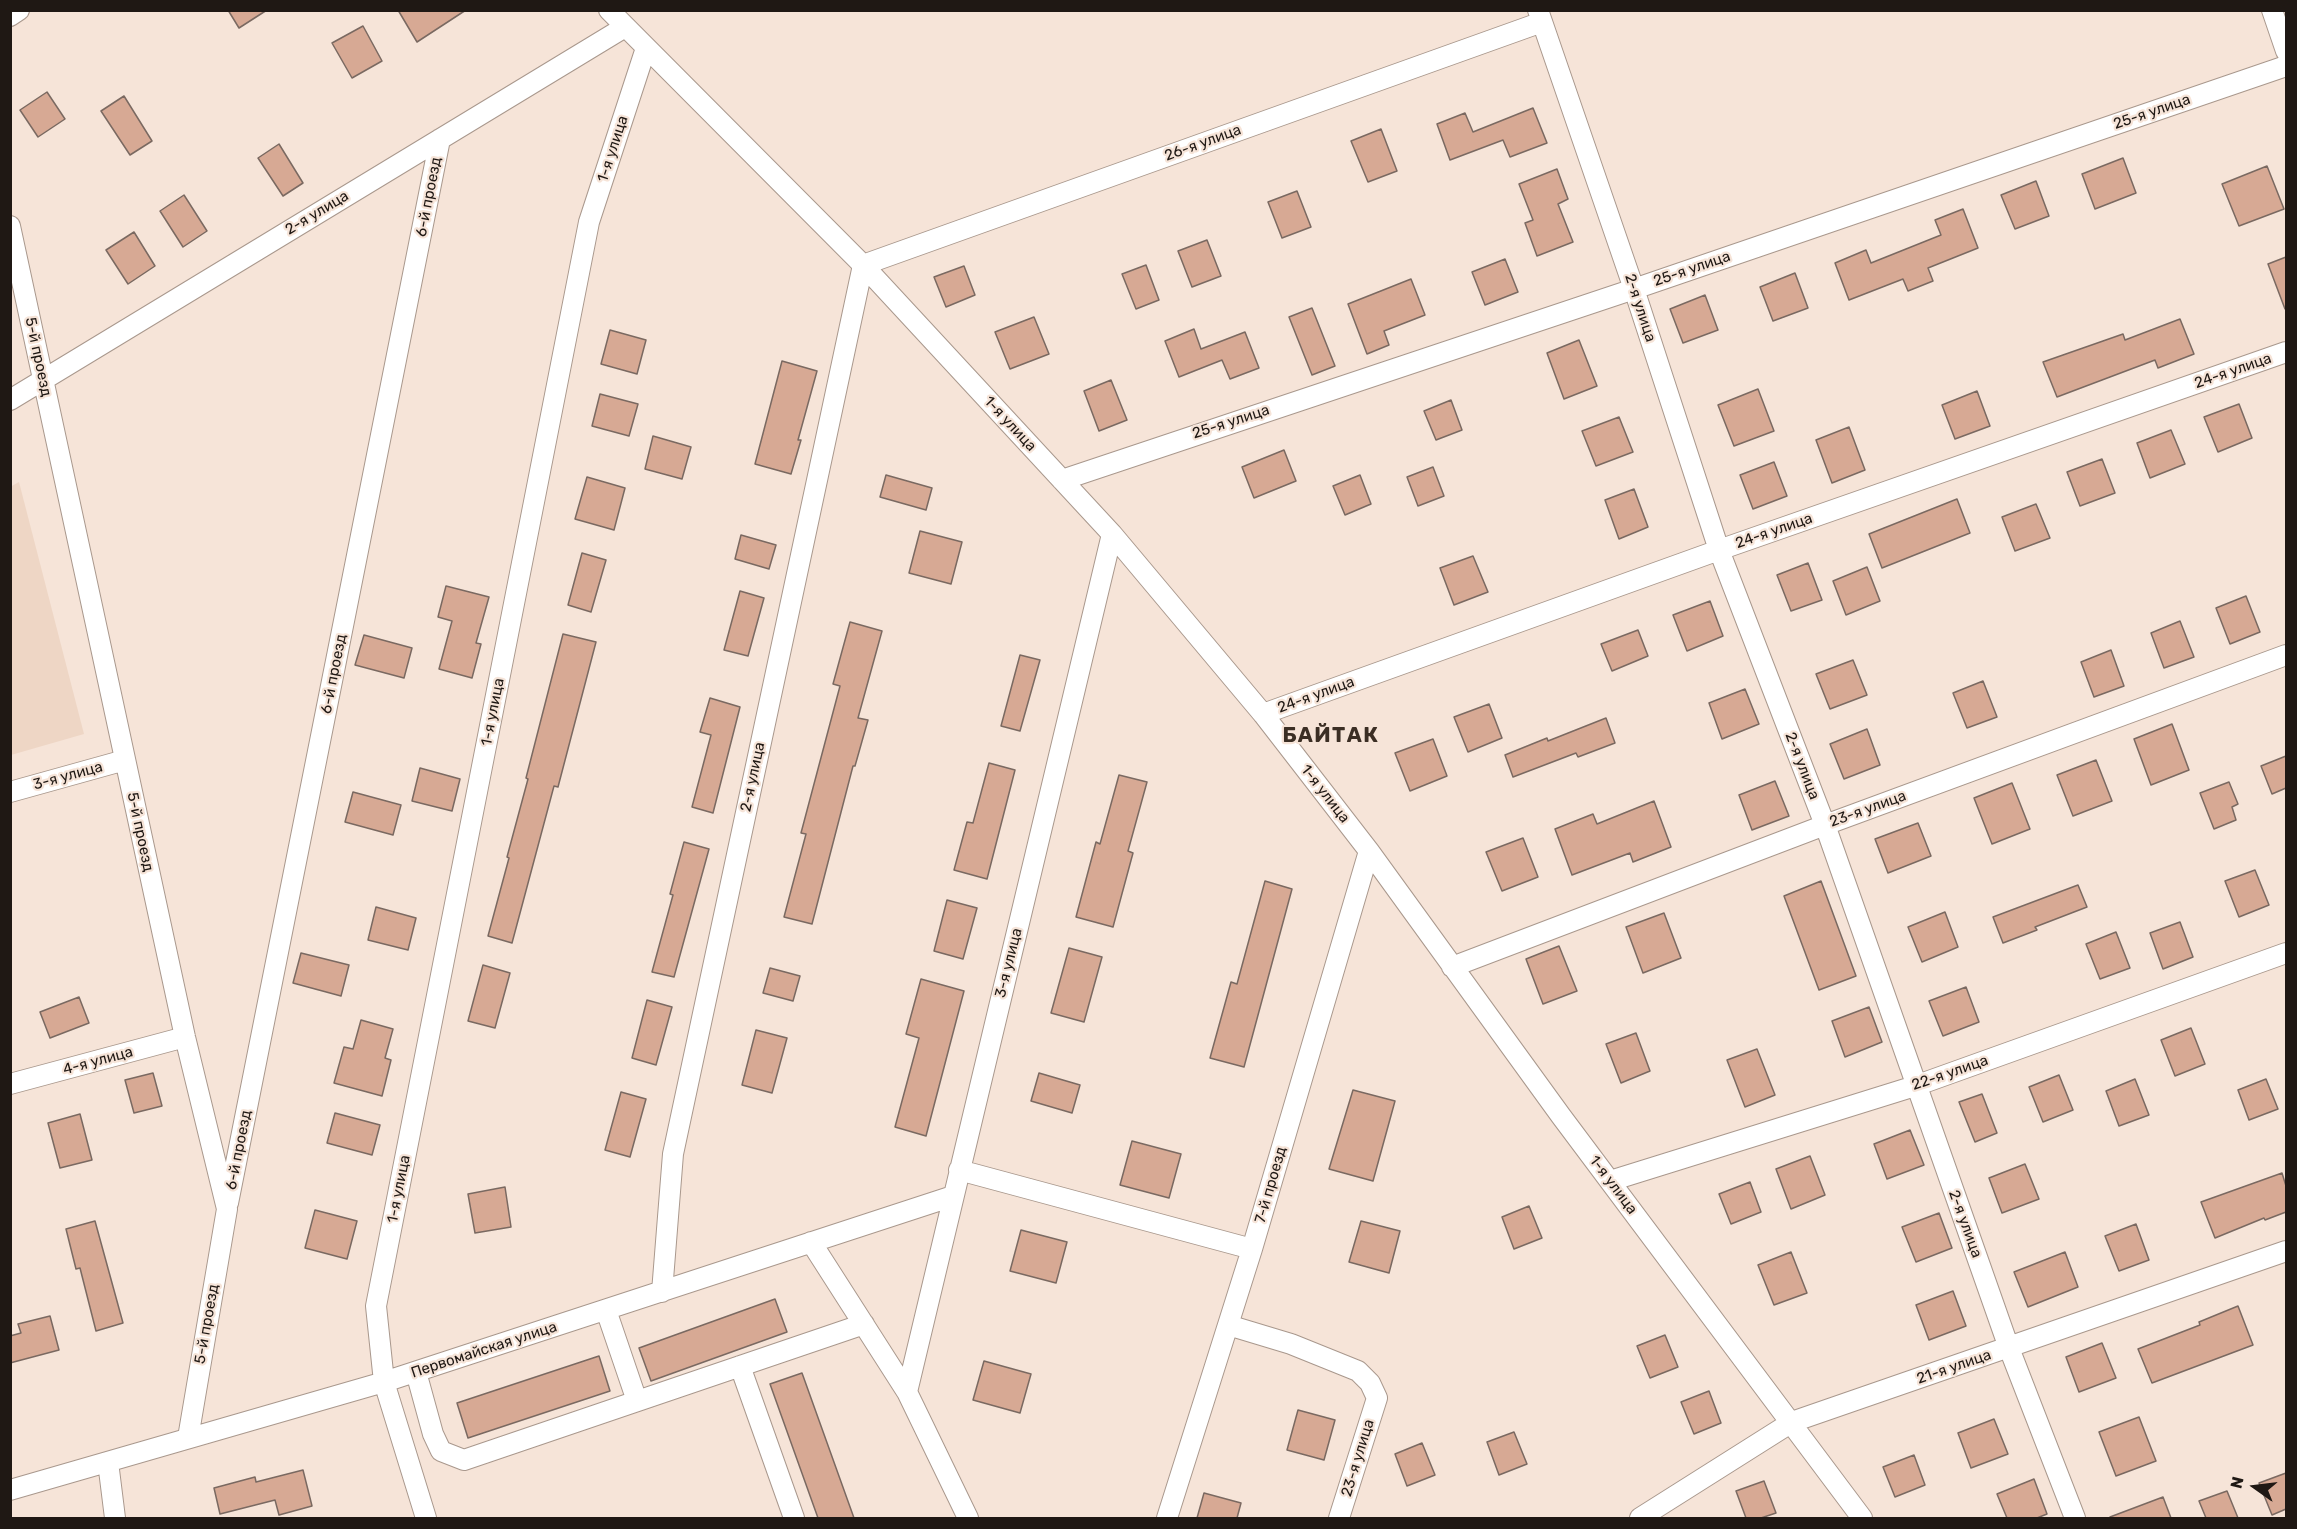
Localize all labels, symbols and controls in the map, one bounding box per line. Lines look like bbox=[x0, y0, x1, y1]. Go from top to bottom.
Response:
street label: 25-я улица bbox=[2111, 90, 2193, 134]
street label: 1-я улица bbox=[594, 114, 632, 184]
street label: 26-я улица bbox=[1162, 121, 1244, 165]
street label: 6-й проезд bbox=[412, 156, 446, 238]
street label: 2-я улица bbox=[282, 187, 352, 239]
street label: 25-я улица bbox=[1651, 247, 1733, 291]
street label: 2-я улица bbox=[1621, 272, 1659, 344]
street label: 5-й проезд bbox=[21, 316, 55, 398]
street label: 24-я улица bbox=[2192, 349, 2274, 393]
street label: 1-я улица bbox=[980, 393, 1040, 455]
street label: 25-я улица bbox=[1190, 401, 1272, 443]
street label: 24-я улица bbox=[1733, 509, 1815, 553]
street label: 6-й проезд bbox=[317, 633, 351, 715]
street label: 24-я улица bbox=[1275, 673, 1357, 717]
street label: 1-я улица bbox=[478, 677, 508, 747]
district label: БАЙТАК bbox=[1282, 723, 1380, 749]
street label: 2-я улица bbox=[1781, 730, 1823, 802]
street label: 2-я улица bbox=[737, 741, 769, 813]
street label: 3-я улица bbox=[31, 758, 105, 794]
street label: 1-я улица bbox=[1297, 761, 1353, 827]
street label: 23-я улица bbox=[1827, 787, 1909, 831]
street label: 5-й проезд bbox=[123, 791, 157, 873]
street label: 3-я улица bbox=[992, 926, 1026, 1000]
street label: 4-я улица bbox=[61, 1043, 135, 1079]
street label: 22-я улица bbox=[1909, 1052, 1991, 1094]
street label: 6-й проезд bbox=[222, 1109, 256, 1191]
street label: 7-й проезд bbox=[1251, 1145, 1291, 1225]
street label: 1-я улица bbox=[1585, 1152, 1641, 1218]
street label: 1-я улица bbox=[384, 1154, 414, 1224]
street label: 2-я улица bbox=[1944, 1188, 1986, 1260]
street label: 5-й проезд bbox=[191, 1283, 223, 1365]
street label: Первомайская улица bbox=[409, 1318, 559, 1382]
street label: 21-я улица bbox=[1914, 1346, 1994, 1388]
street label: 23-я улица bbox=[1338, 1417, 1378, 1499]
north arrow bbox=[2225, 1457, 2285, 1517]
text: N bbox=[2226, 1475, 2248, 1490]

